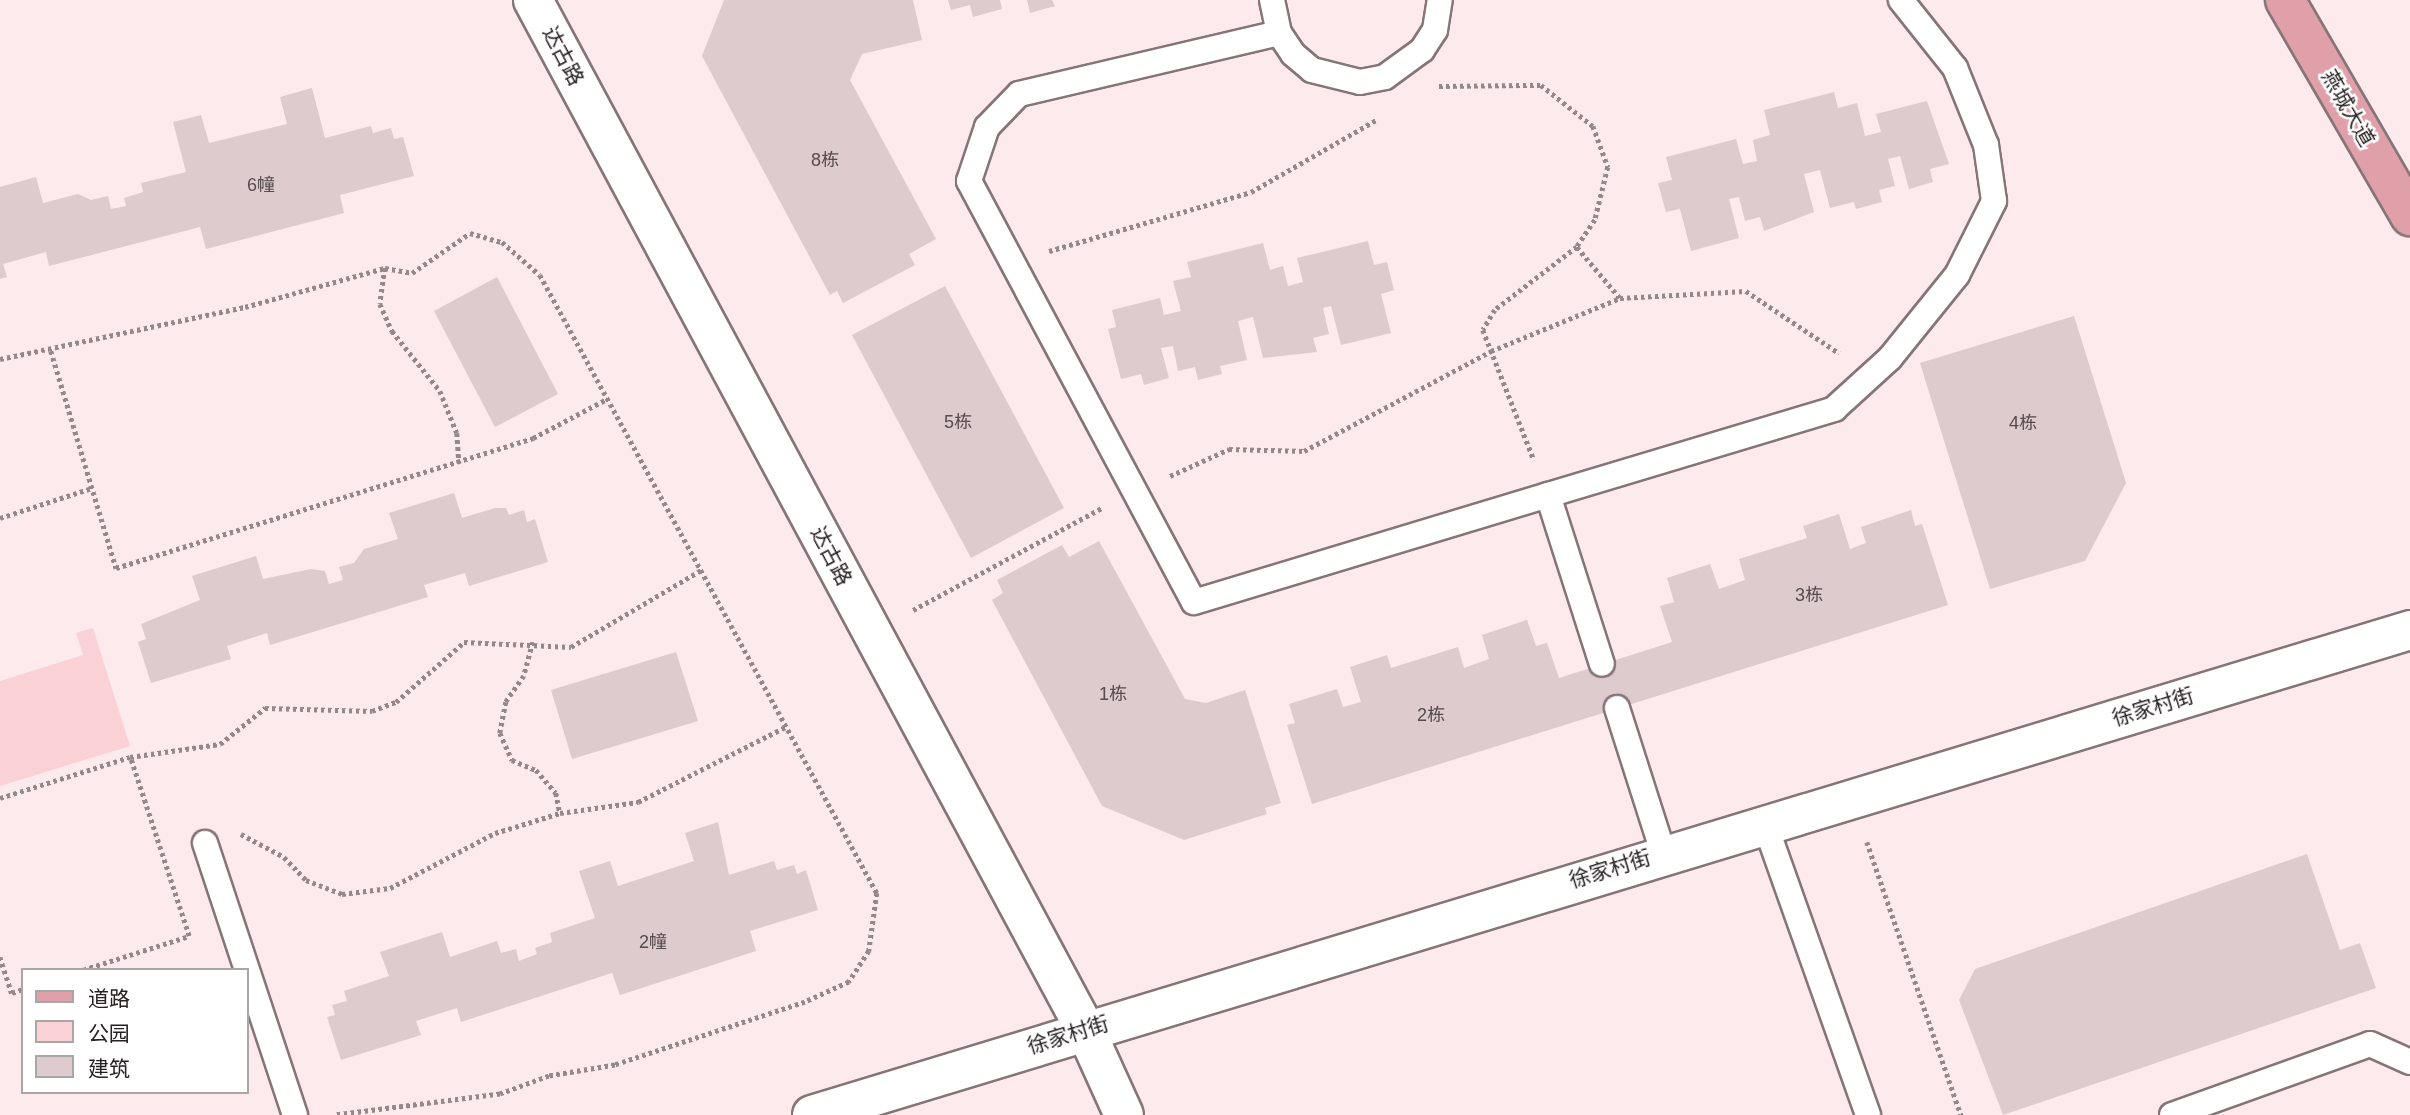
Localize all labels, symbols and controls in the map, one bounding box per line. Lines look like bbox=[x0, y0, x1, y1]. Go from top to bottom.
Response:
street label: 达古路 bbox=[537, 22, 589, 90]
street label: 燕城大道 bbox=[2316, 65, 2380, 151]
house number: 8栋 bbox=[811, 149, 839, 171]
house number: 6幢 bbox=[247, 174, 275, 196]
house number: 5栋 bbox=[944, 411, 972, 433]
house number: 4栋 bbox=[2009, 412, 2037, 434]
street label: 达古路 bbox=[805, 522, 857, 590]
house number: 3栋 bbox=[1795, 584, 1823, 606]
house number: 1栋 bbox=[1099, 683, 1127, 705]
street label: 徐家村街 bbox=[2109, 683, 2197, 731]
house number: 2栋 bbox=[1417, 704, 1445, 726]
street label: 徐家村街 bbox=[1566, 845, 1654, 893]
house number: 2幢 bbox=[639, 931, 667, 953]
legend bbox=[21, 968, 248, 1094]
text: 道路 bbox=[88, 987, 130, 1010]
street label: 徐家村街 bbox=[1024, 1011, 1112, 1059]
text: 公园 bbox=[88, 1022, 130, 1045]
text: 建筑 bbox=[88, 1057, 130, 1080]

